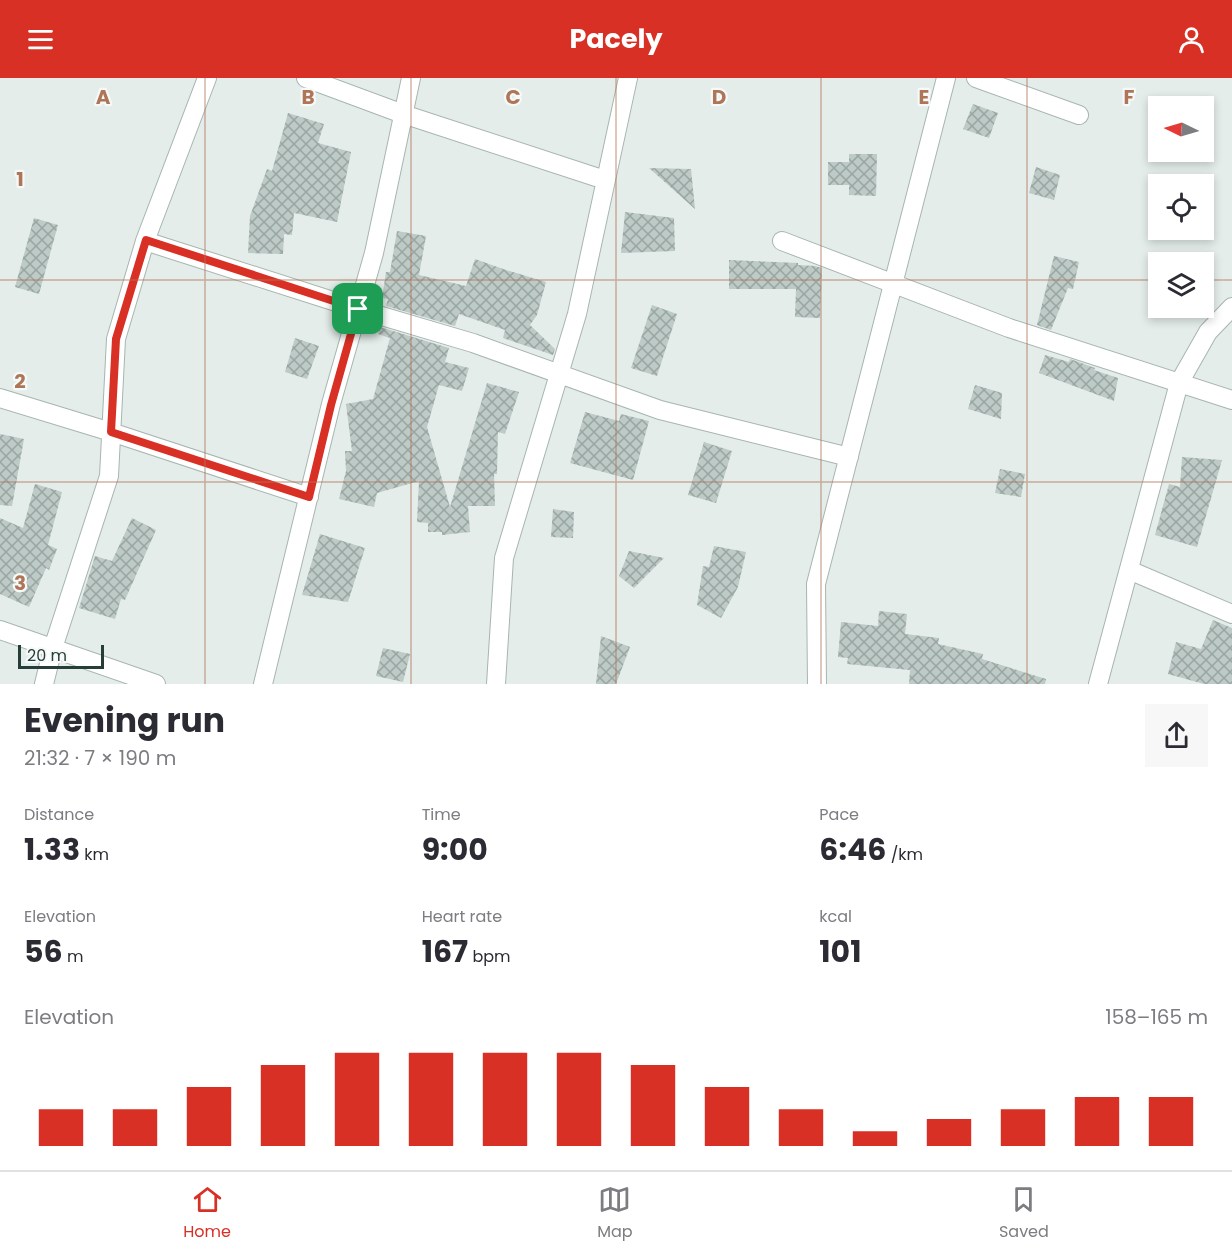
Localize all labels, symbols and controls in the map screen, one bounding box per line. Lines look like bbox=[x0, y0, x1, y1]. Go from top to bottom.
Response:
text: Pacely bbox=[569, 20, 663, 57]
icon: menu bbox=[24, 23, 57, 56]
icon: person bbox=[1175, 23, 1208, 56]
text: A bbox=[96, 83, 111, 111]
text: B bbox=[301, 83, 315, 111]
text: C bbox=[505, 83, 521, 111]
text: D bbox=[712, 83, 726, 111]
text: E bbox=[919, 83, 929, 111]
text: F bbox=[1124, 83, 1135, 111]
north arrow bbox=[1148, 96, 1214, 162]
map controls bbox=[1148, 96, 1214, 318]
text: 1 bbox=[16, 165, 24, 193]
button: locate bbox=[1148, 174, 1214, 240]
button: layers bbox=[1148, 252, 1214, 318]
pin bbox=[332, 283, 383, 334]
icon: arrive bbox=[341, 292, 374, 325]
text: 2 bbox=[14, 367, 26, 395]
text: 3 bbox=[14, 569, 26, 597]
scale bar bbox=[18, 642, 104, 670]
text: 20 m bbox=[27, 644, 67, 667]
text: Evening run bbox=[24, 697, 225, 744]
button: share bbox=[1145, 704, 1208, 767]
text: 21:32 · 7 × 190 m bbox=[24, 744, 176, 772]
text: Distance bbox=[24, 803, 94, 826]
text: Time bbox=[422, 803, 461, 826]
text: Pace bbox=[819, 803, 859, 826]
text: 1.33 bbox=[24, 828, 80, 871]
text: 9:00 bbox=[422, 828, 488, 871]
text: 6:46 bbox=[819, 828, 886, 871]
text: km bbox=[80, 843, 109, 866]
text: /km bbox=[886, 843, 923, 866]
text: Elevation bbox=[24, 905, 96, 928]
text: Heart rate bbox=[422, 905, 502, 928]
text: kcal bbox=[819, 905, 852, 928]
text: 56 bbox=[24, 930, 63, 973]
text: 167 bbox=[422, 930, 468, 973]
text: 101 bbox=[819, 930, 861, 973]
text: m bbox=[63, 945, 83, 968]
text: bpm bbox=[468, 945, 511, 968]
text: Elevation bbox=[24, 1003, 114, 1031]
text: 158–165 m bbox=[1105, 1003, 1208, 1031]
tab: Home bbox=[183, 1183, 231, 1244]
tab: Map bbox=[597, 1183, 633, 1244]
tab: Saved bbox=[999, 1183, 1049, 1244]

